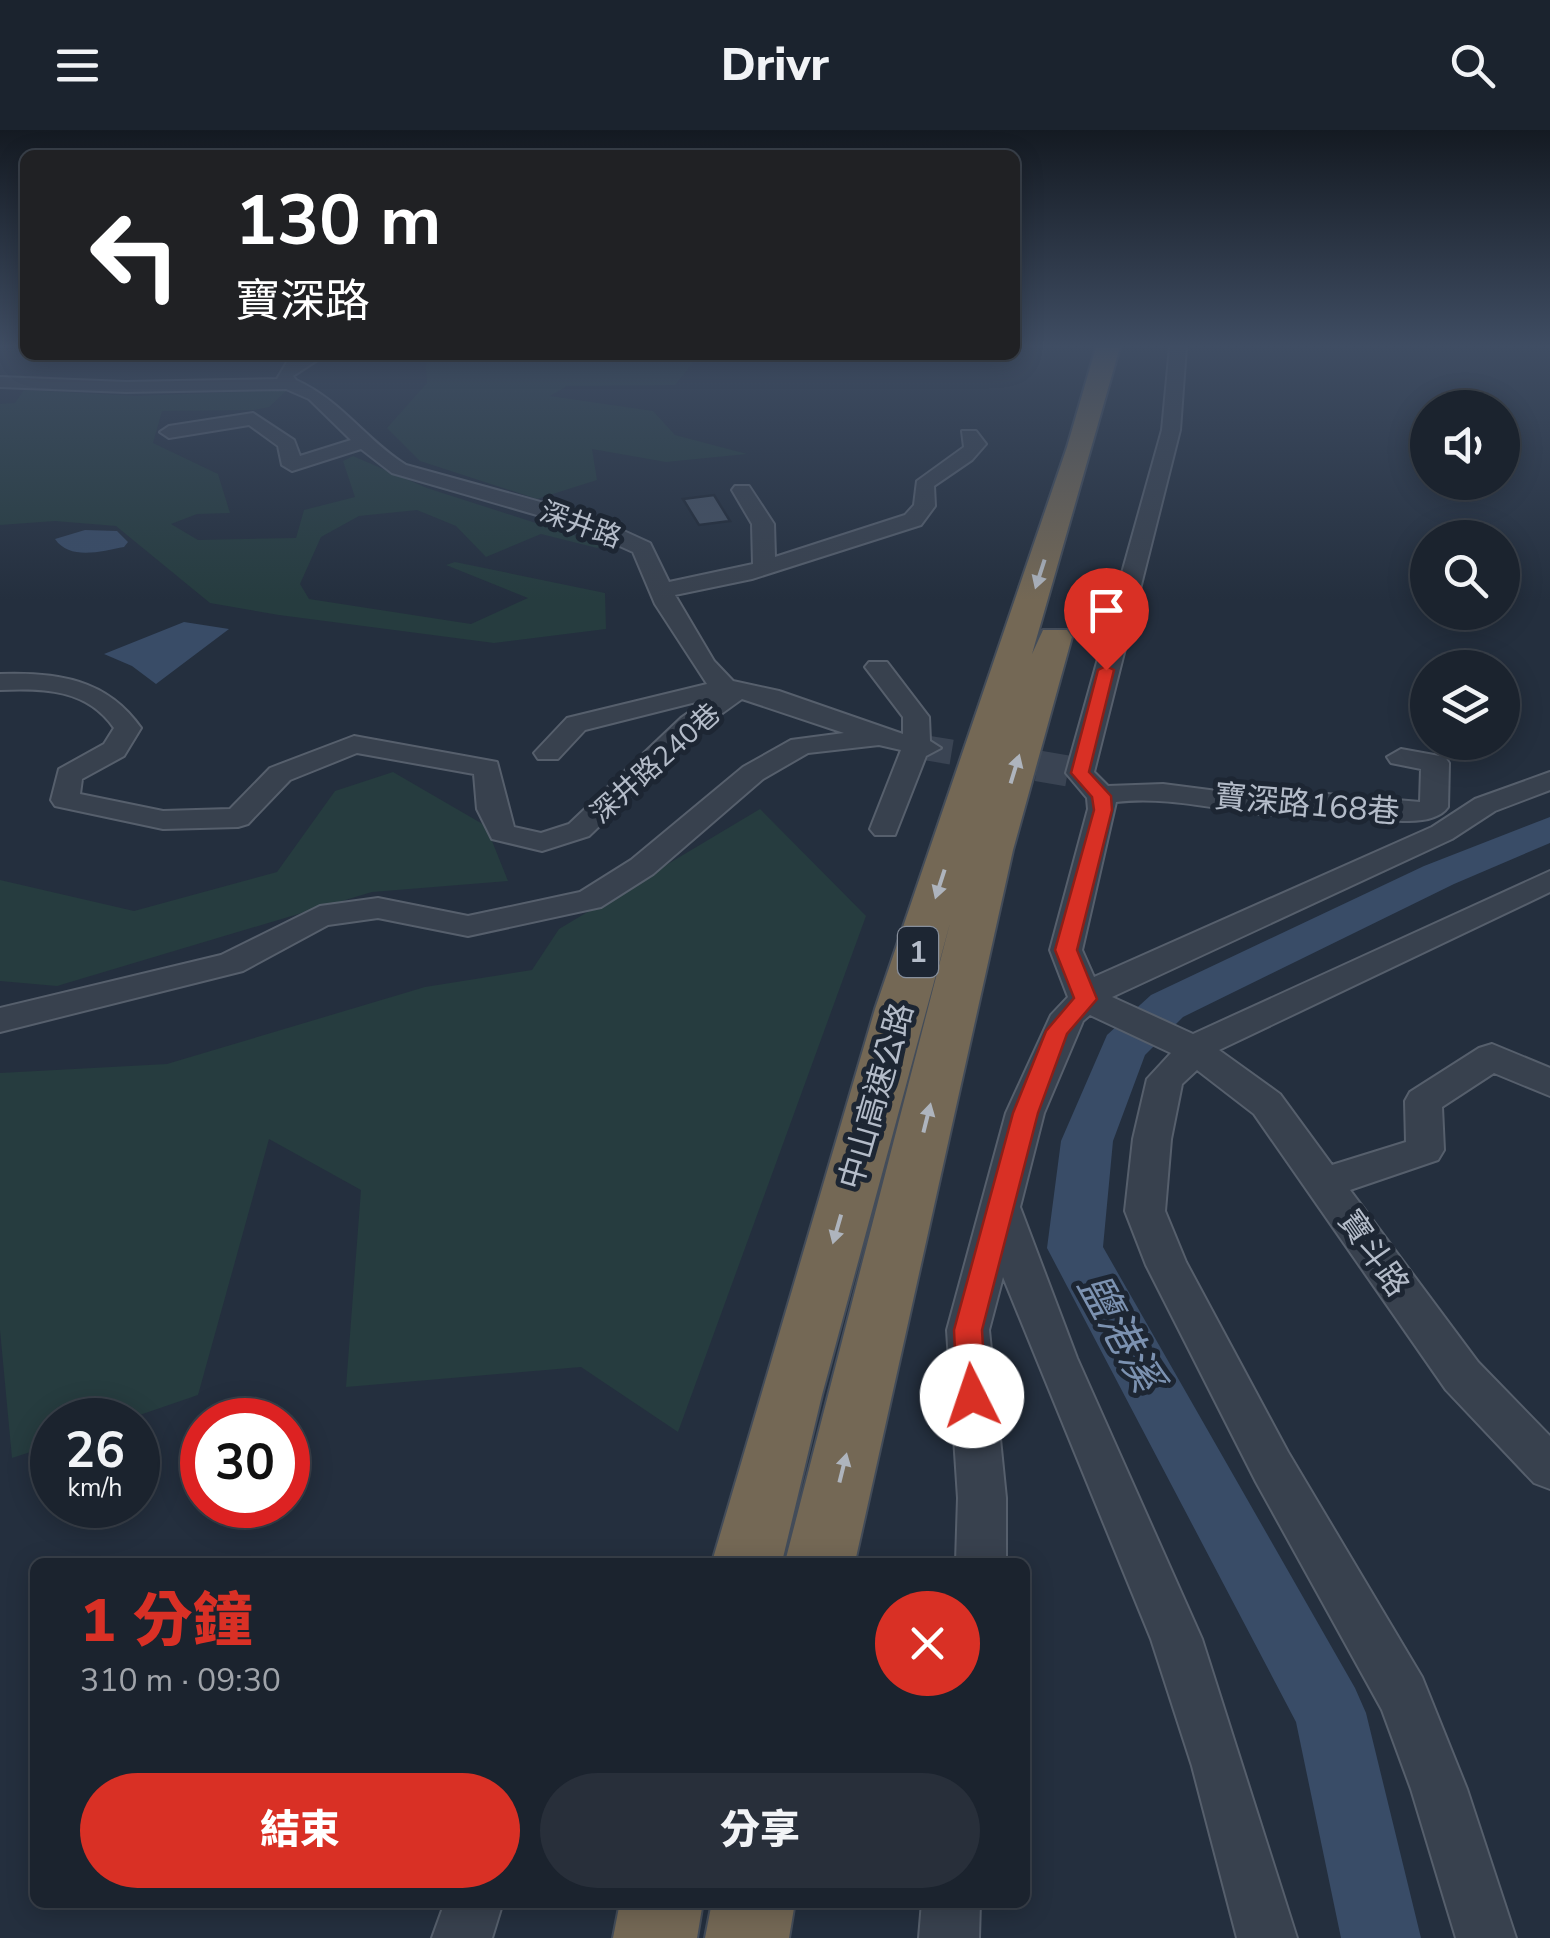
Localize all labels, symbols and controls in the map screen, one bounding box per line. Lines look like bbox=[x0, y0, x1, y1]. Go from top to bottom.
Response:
text: Drivr bbox=[721, 35, 829, 96]
icon: menu bbox=[50, 38, 105, 93]
icon: search bbox=[1445, 38, 1500, 93]
text: 130 m bbox=[235, 173, 441, 269]
icon: left bbox=[70, 190, 200, 320]
text: 寶深路 bbox=[235, 271, 370, 332]
map controls bbox=[1410, 390, 1520, 760]
button: sound bbox=[1410, 390, 1520, 500]
street label: 深井路 bbox=[535, 493, 627, 557]
button: search bbox=[1410, 520, 1520, 630]
one-way arrow bbox=[1031, 560, 1046, 590]
pin bbox=[1064, 568, 1149, 671]
icon: arrive bbox=[1079, 583, 1134, 638]
button: layers bbox=[1410, 650, 1520, 760]
street label: 深井路240巷 bbox=[583, 695, 729, 832]
one-way arrow bbox=[1008, 753, 1023, 784]
street label: 寶深路168巷 bbox=[1213, 775, 1401, 834]
one-way arrow bbox=[932, 869, 947, 899]
road number: 1 bbox=[898, 927, 938, 977]
street label: 中山高速公路 bbox=[829, 998, 924, 1194]
one-way arrow bbox=[920, 1102, 935, 1133]
street label: 寶斗路 bbox=[1328, 1202, 1419, 1305]
one-way arrow bbox=[829, 1214, 844, 1244]
water label: 鹽港溪 bbox=[1064, 1264, 1178, 1406]
position arrow bbox=[920, 1344, 1024, 1448]
speed limit sign: 30 bbox=[180, 1398, 310, 1528]
text: 26 bbox=[65, 1416, 125, 1485]
one-way arrow bbox=[835, 1452, 851, 1483]
text: km/h bbox=[67, 1471, 123, 1505]
text: 1 分鐘 bbox=[80, 1580, 253, 1662]
button: close bbox=[875, 1591, 980, 1696]
text: 310 m · 09:30 bbox=[80, 1659, 281, 1702]
button: 結束 bbox=[80, 1773, 520, 1888]
button: 分享 bbox=[540, 1773, 980, 1888]

